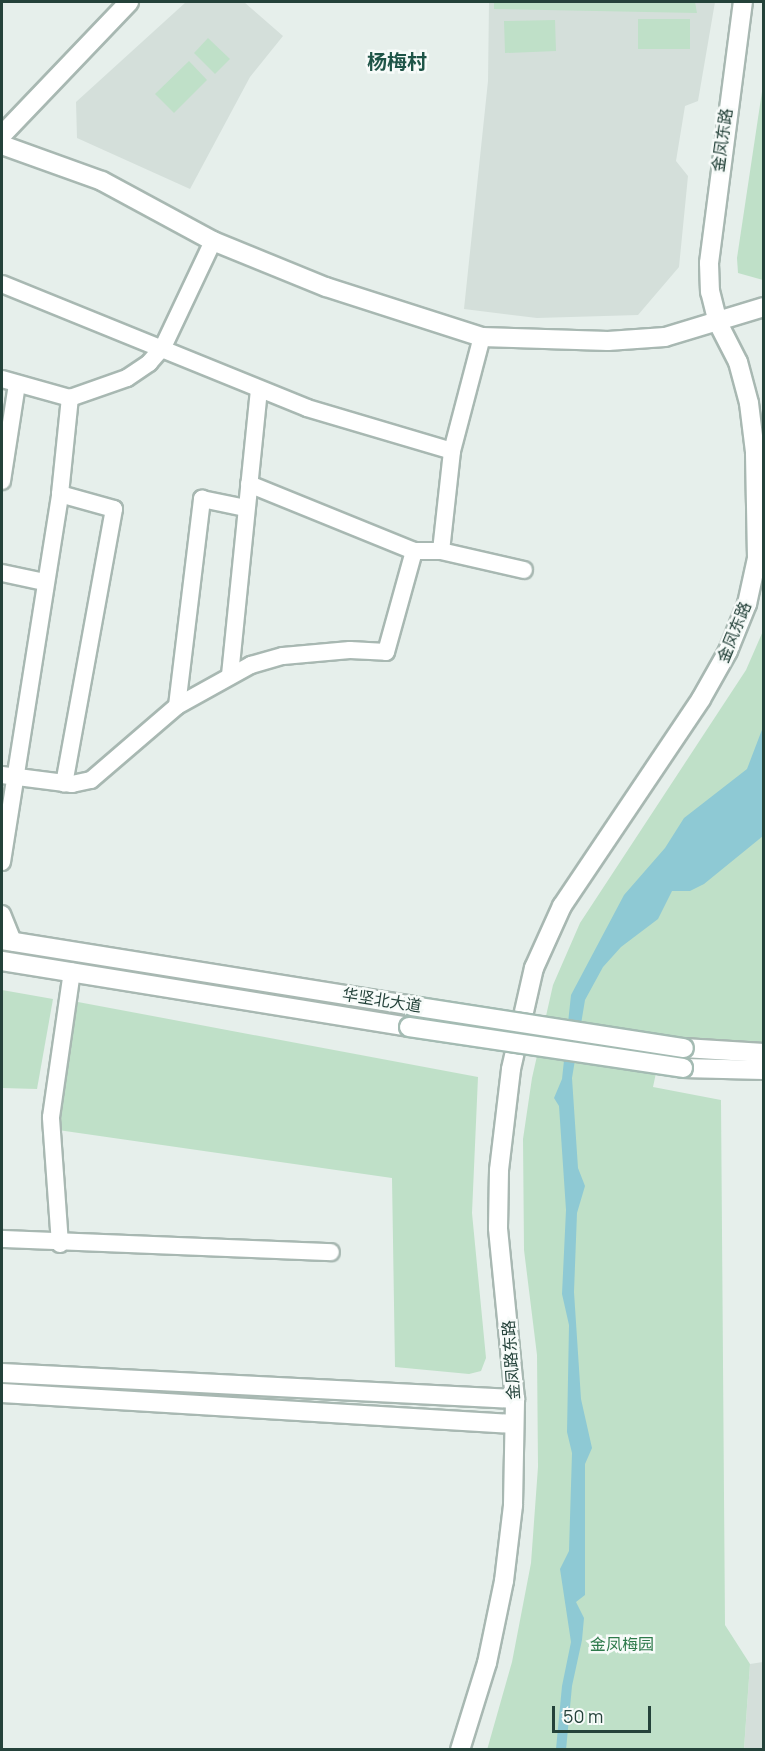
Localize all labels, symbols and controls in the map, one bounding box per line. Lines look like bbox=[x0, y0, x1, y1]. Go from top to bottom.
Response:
district label: 杨梅村 bbox=[367, 49, 427, 73]
street label: 金凤东路 bbox=[708, 107, 736, 173]
street label: 金凤东路 bbox=[713, 599, 755, 665]
street label: 华坚北大道 bbox=[341, 984, 423, 1016]
street label: 金凤路东路 bbox=[499, 1319, 523, 1401]
park label: 金凤梅园 bbox=[590, 1634, 654, 1654]
scale bar bbox=[555, 1694, 654, 1732]
text: 50 m bbox=[563, 1704, 603, 1728]

